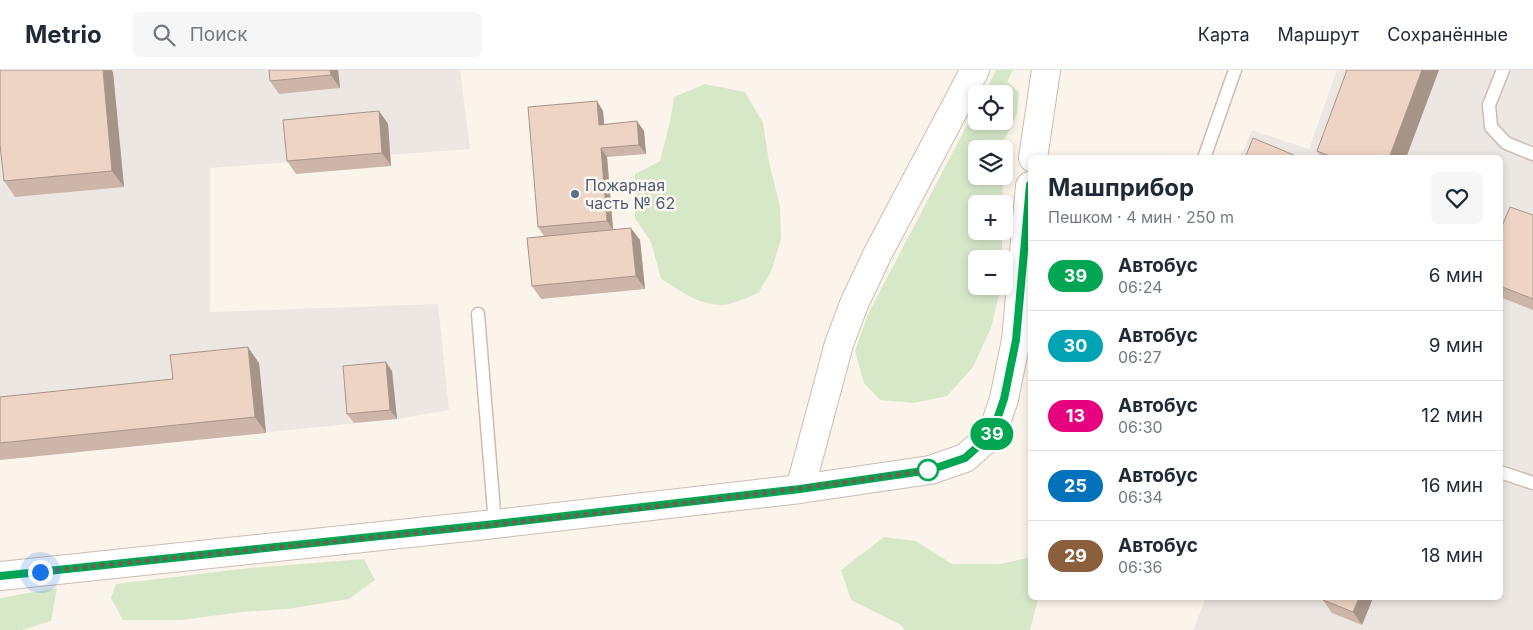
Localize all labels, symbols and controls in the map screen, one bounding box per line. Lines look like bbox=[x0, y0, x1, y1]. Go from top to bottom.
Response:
search box bbox=[132, 12, 482, 57]
text: Metrio bbox=[25, 20, 102, 49]
icon: search bbox=[150, 21, 178, 49]
text: Поиск bbox=[190, 23, 248, 46]
text: Карта bbox=[1198, 24, 1250, 45]
text: Маршрут bbox=[1278, 24, 1359, 45]
text: Сохранённые bbox=[1387, 24, 1508, 45]
map controls bbox=[968, 85, 1013, 295]
button: locate bbox=[968, 85, 1013, 130]
button: layers bbox=[968, 140, 1013, 185]
button: heart bbox=[1431, 172, 1483, 224]
text: Машприбор bbox=[1048, 173, 1194, 202]
place label: Пожарная часть № 62 bbox=[585, 175, 675, 213]
marker: Пожарная часть № 62 bbox=[569, 188, 581, 200]
button: + bbox=[968, 195, 1013, 240]
text: Пешком · 4 мин · 250 m bbox=[1048, 207, 1234, 227]
button: − bbox=[968, 250, 1013, 295]
text: Автобус bbox=[1118, 254, 1198, 277]
text: 6 мин bbox=[1429, 264, 1483, 287]
text: 39 bbox=[1064, 265, 1087, 286]
text: 06:24 bbox=[1118, 277, 1162, 297]
text: Автобус bbox=[1118, 324, 1198, 347]
text: 9 мин bbox=[1429, 334, 1483, 357]
text: 30 bbox=[1064, 335, 1087, 356]
text: 06:27 bbox=[1118, 347, 1161, 367]
text: Автобус bbox=[1118, 394, 1198, 417]
text: 12 мин bbox=[1421, 404, 1483, 427]
text: 13 bbox=[1066, 405, 1085, 426]
text: 06:30 bbox=[1118, 417, 1163, 437]
line badge: 39 bbox=[970, 418, 1014, 450]
text: 39 bbox=[980, 423, 1004, 444]
unlabelled marker bbox=[917, 459, 939, 481]
text: Автобус bbox=[1118, 464, 1198, 487]
text: 16 мин bbox=[1421, 474, 1483, 497]
text: 25 bbox=[1064, 475, 1087, 496]
text: 06:34 bbox=[1118, 487, 1163, 507]
text: Автобус bbox=[1118, 534, 1198, 557]
text: 18 мин bbox=[1421, 544, 1483, 567]
text: 29 bbox=[1064, 545, 1087, 566]
text: 06:36 bbox=[1118, 557, 1162, 577]
your location bbox=[28, 560, 53, 585]

